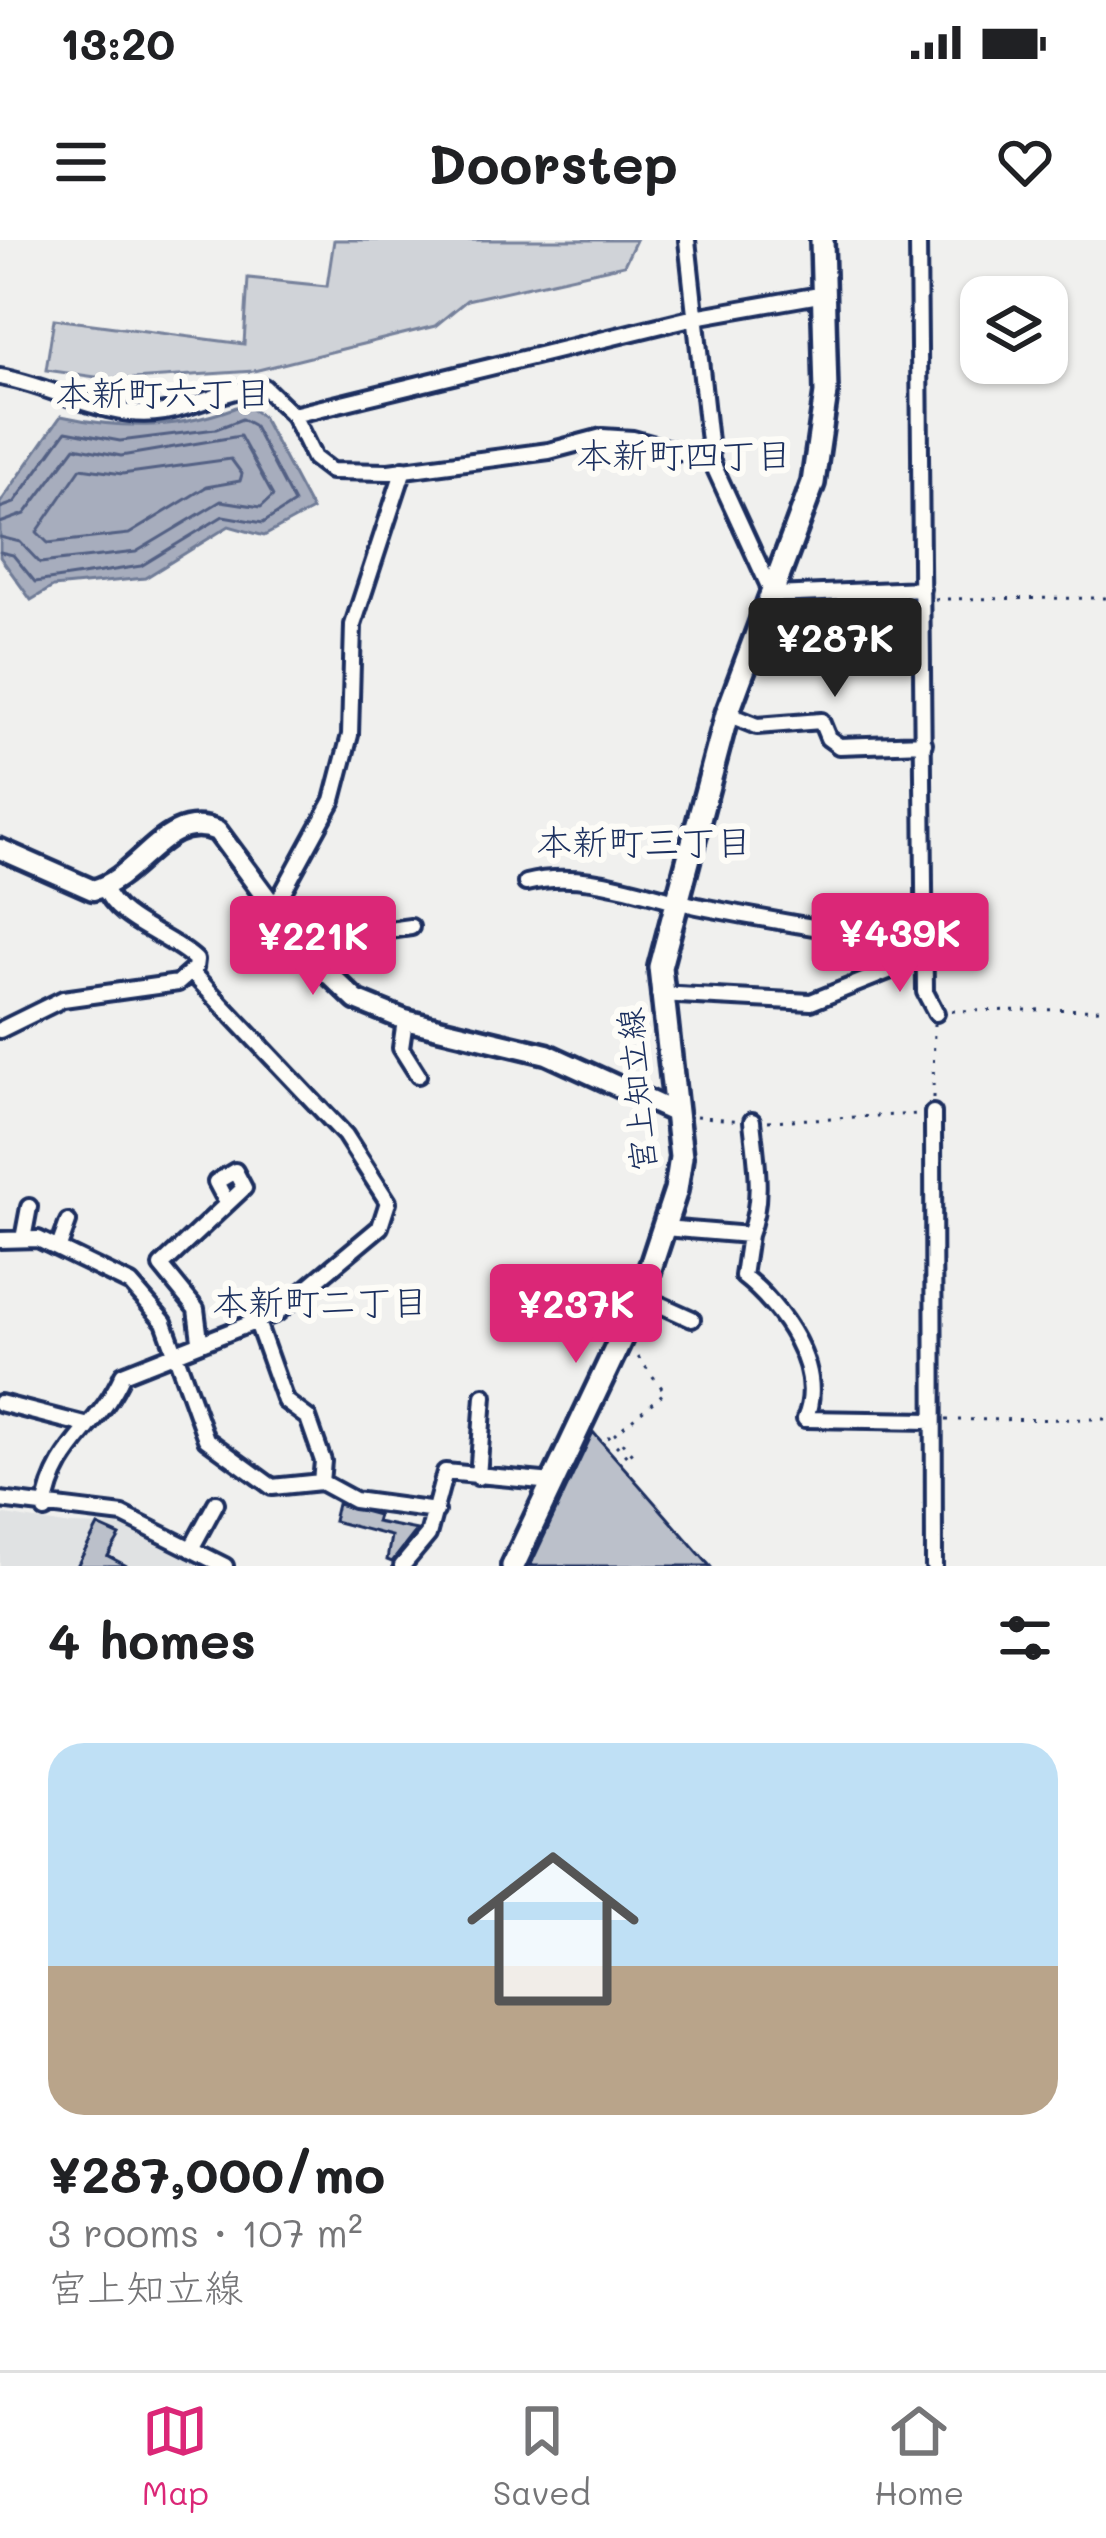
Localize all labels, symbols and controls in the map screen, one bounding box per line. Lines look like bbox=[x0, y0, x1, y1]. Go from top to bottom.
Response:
text: 13:20 bbox=[60, 13, 175, 71]
text: Doorstep bbox=[428, 127, 678, 198]
icon: menu bbox=[48, 129, 114, 195]
icon: heart bbox=[992, 129, 1058, 195]
map controls bbox=[960, 276, 1068, 384]
button: layers bbox=[960, 276, 1068, 384]
district label: 本新町六丁目 bbox=[55, 368, 271, 415]
district label: 本新町四丁目 bbox=[576, 430, 792, 477]
pin: ¥287K bbox=[751, 598, 919, 700]
text: ¥287K bbox=[776, 611, 894, 662]
district label: 本新町三丁目 bbox=[536, 817, 752, 864]
pin: ¥439K bbox=[816, 893, 984, 995]
pin: ¥221K bbox=[229, 896, 397, 998]
text: ¥439K bbox=[839, 906, 961, 957]
text: ¥221K bbox=[257, 909, 369, 960]
street label: 宮上知立線 bbox=[606, 1006, 664, 1174]
pin: ¥237K bbox=[492, 1264, 660, 1366]
district label: 本新町二丁目 bbox=[212, 1277, 428, 1324]
text: ¥237K bbox=[517, 1277, 635, 1328]
text: 4 homes bbox=[48, 1605, 256, 1672]
icon: filters bbox=[992, 1605, 1058, 1671]
icon: home bbox=[445, 1821, 661, 2037]
text: ¥287,000/mo bbox=[48, 2139, 385, 2206]
text: 3 rooms · 107 m² bbox=[48, 2206, 363, 2257]
text: 宮上知立線 bbox=[48, 2261, 243, 2312]
tab: Map bbox=[142, 2398, 209, 2513]
tab: Saved bbox=[493, 2398, 591, 2513]
tab: Home bbox=[874, 2398, 964, 2513]

